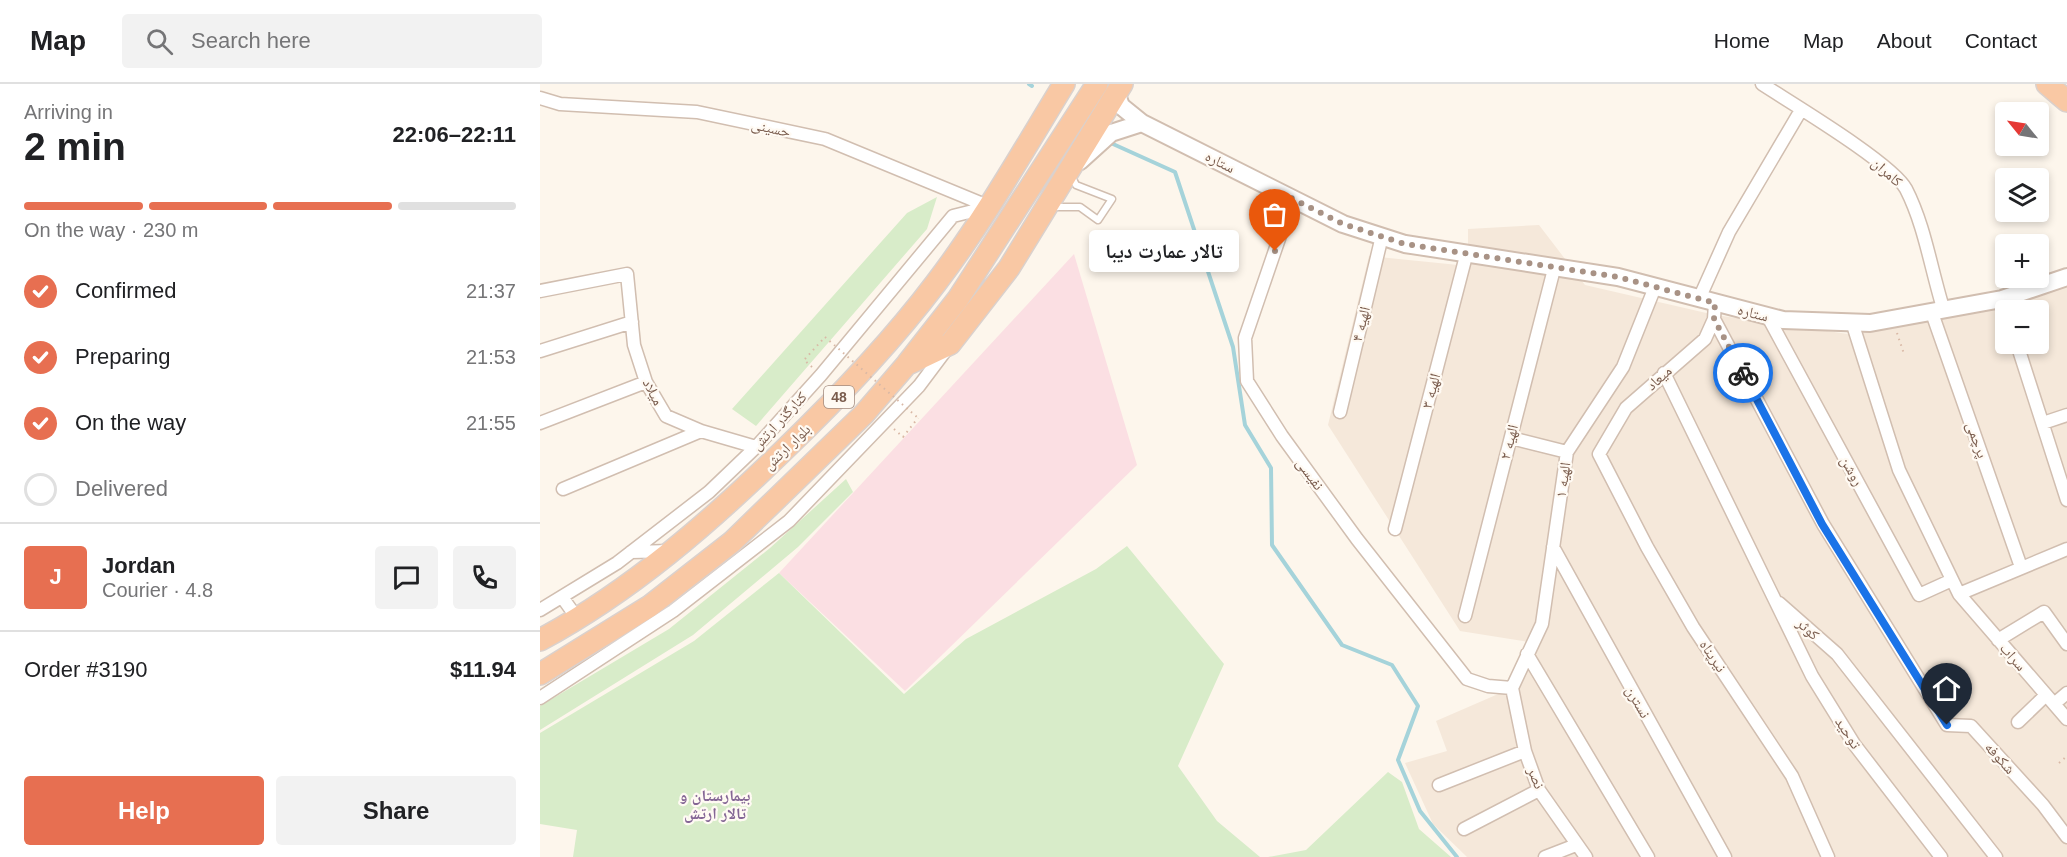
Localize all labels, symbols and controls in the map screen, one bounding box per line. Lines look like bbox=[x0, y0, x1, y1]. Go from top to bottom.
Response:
search box bbox=[122, 14, 542, 68]
text: Map bbox=[30, 25, 86, 56]
icon: search bbox=[143, 25, 176, 58]
text: Search here bbox=[191, 28, 311, 53]
text: Home bbox=[1714, 29, 1770, 52]
text: Map bbox=[1803, 29, 1844, 52]
text: About bbox=[1877, 29, 1932, 52]
text: Contact bbox=[1965, 29, 2037, 52]
text: Arriving in bbox=[24, 101, 113, 123]
north arrow bbox=[1995, 102, 2049, 156]
map controls bbox=[1995, 102, 2049, 354]
street label: حسینی bbox=[750, 115, 793, 142]
text: 22:06–22:11 bbox=[392, 122, 516, 147]
text: 2 min bbox=[24, 125, 126, 168]
street label: ستاره bbox=[1202, 147, 1238, 177]
street label: کامران bbox=[1867, 154, 1906, 191]
button: layers bbox=[1995, 168, 2049, 222]
pin bbox=[1249, 189, 1300, 251]
icon: bag bbox=[1258, 198, 1291, 231]
text: On the way · 230 m bbox=[24, 219, 199, 241]
callout: تالار عمارت دیبا bbox=[1089, 230, 1239, 272]
button: + bbox=[1995, 234, 2049, 288]
text: تالار عمارت دیبا bbox=[1105, 240, 1223, 262]
icon: check bbox=[24, 275, 57, 308]
text: Confirmed bbox=[75, 278, 176, 303]
text: 21:37 bbox=[466, 280, 516, 302]
button: − bbox=[1995, 300, 2049, 354]
street label: ستاره bbox=[1736, 301, 1770, 326]
street label: الهیه ۴ bbox=[1348, 305, 1374, 343]
icon: check bbox=[24, 341, 57, 374]
courier bbox=[1713, 343, 1773, 403]
text: Preparing bbox=[75, 344, 170, 369]
text: 21:53 bbox=[466, 346, 516, 368]
icon: bike bbox=[1727, 357, 1760, 390]
street label: میعاد bbox=[1642, 362, 1675, 394]
street label: الهیه ۳ bbox=[1418, 371, 1444, 411]
street label: میلاد bbox=[639, 376, 667, 408]
road number: 48 bbox=[824, 386, 854, 408]
street label: کنارگذر ارتش bbox=[747, 388, 811, 455]
icon: check bbox=[24, 407, 57, 440]
text: On the way bbox=[75, 410, 186, 435]
text: 21:55 bbox=[466, 412, 516, 434]
street label: پرچمی bbox=[1961, 419, 1992, 461]
street label: بلوار ارتش bbox=[760, 420, 815, 474]
street label: الهیه ۲ bbox=[1496, 423, 1522, 461]
street label: روشن bbox=[1836, 453, 1868, 490]
street label: نفیسی bbox=[1291, 454, 1328, 494]
street label: الهیه ۱ bbox=[1552, 461, 1574, 499]
text: Delivered bbox=[75, 476, 168, 501]
button: chat bbox=[375, 546, 438, 609]
button: phone bbox=[453, 546, 516, 609]
text: Jordan bbox=[102, 553, 175, 578]
text: J bbox=[49, 564, 62, 589]
text: Courier · 4.8 bbox=[102, 579, 213, 601]
street label: کوثر bbox=[1792, 613, 1823, 644]
street label: نیرپناه bbox=[1696, 636, 1730, 676]
street label: سراب bbox=[1996, 639, 2030, 675]
text: Order #3190 bbox=[24, 657, 148, 682]
text: $11.94 bbox=[450, 657, 516, 682]
pin bbox=[1921, 663, 1972, 725]
icon: home bbox=[1930, 672, 1963, 705]
street label: نسترن bbox=[1621, 683, 1654, 722]
street label: توحید bbox=[1831, 714, 1865, 753]
street label: شکوفه bbox=[1981, 738, 2019, 778]
street label: نصر bbox=[1523, 764, 1548, 792]
button: Help bbox=[24, 776, 264, 845]
button: Share bbox=[276, 776, 516, 845]
district label: بیمارستان و تالار ارتش bbox=[679, 787, 751, 823]

